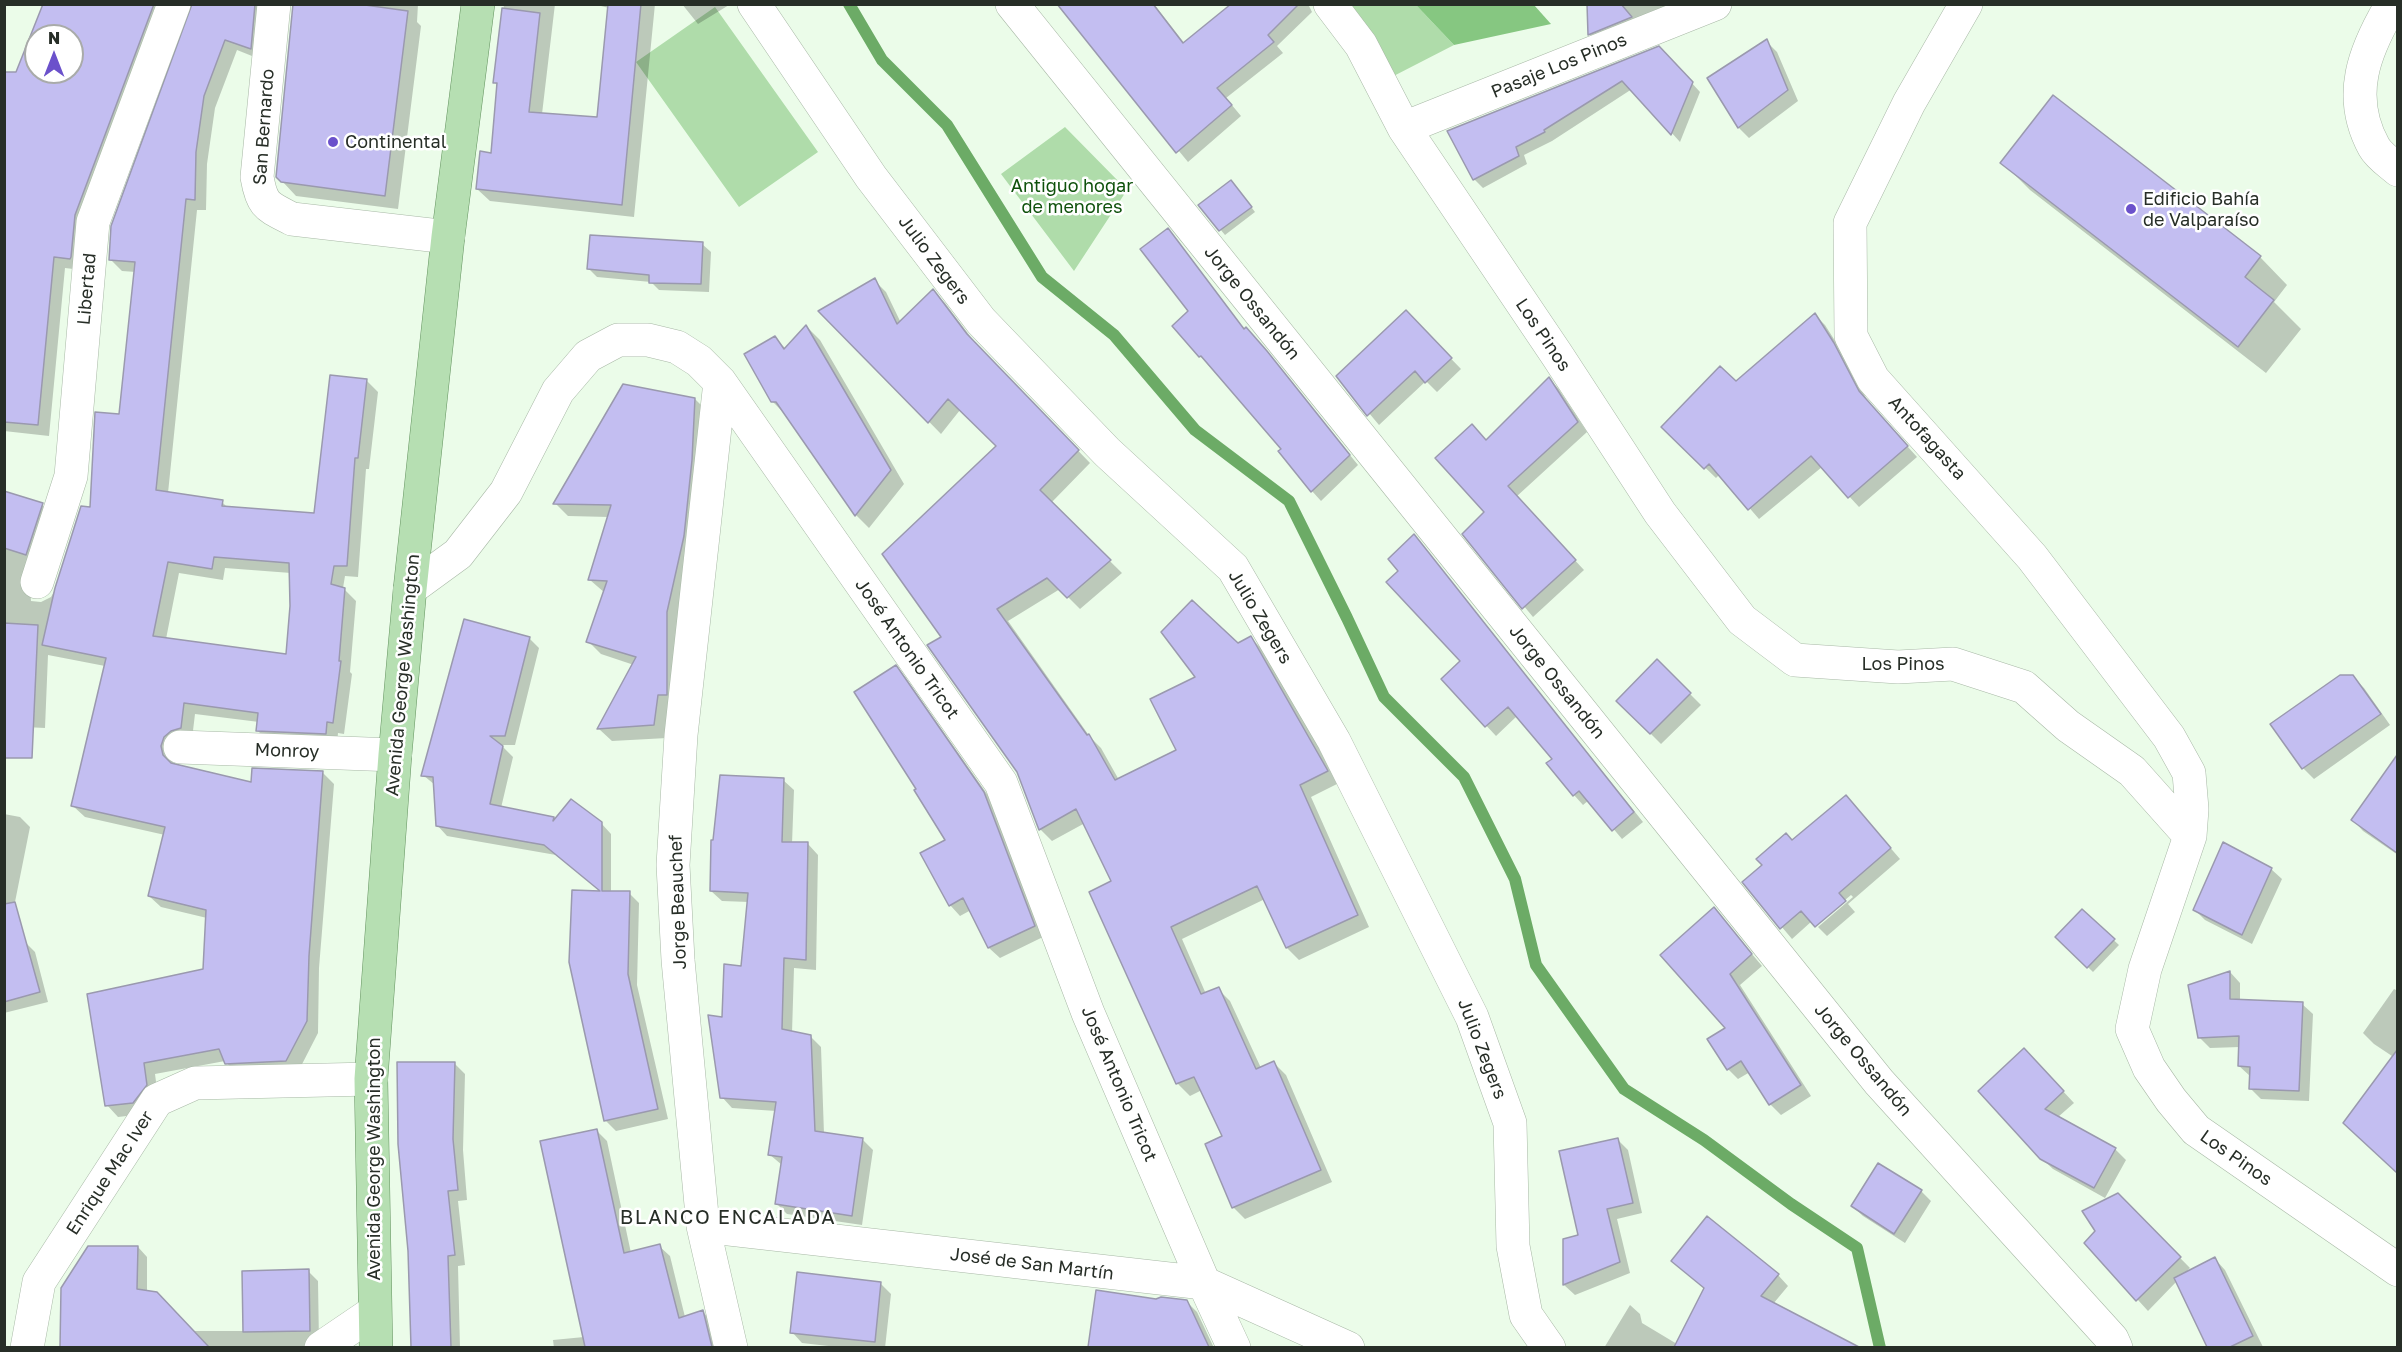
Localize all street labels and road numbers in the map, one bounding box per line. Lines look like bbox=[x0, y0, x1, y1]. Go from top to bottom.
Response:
street label: Pasaje Los Pinos bbox=[1488, 29, 1630, 103]
street label: San Bernardo bbox=[249, 68, 279, 186]
street label: Julio Zegers bbox=[894, 211, 974, 309]
street label: Jorge Ossandón bbox=[1199, 242, 1305, 364]
street label: Libertad bbox=[73, 252, 101, 326]
street label: Los Pinos bbox=[1511, 295, 1575, 375]
street label: Antofagasta bbox=[1884, 392, 1970, 484]
street label: Avenida George Washington bbox=[382, 553, 424, 797]
street label: Julio Zegers bbox=[1224, 566, 1296, 668]
street label: José Antonio Tricot bbox=[850, 575, 964, 723]
street label: Jorge Ossandón bbox=[1504, 621, 1610, 743]
street label: Los Pinos bbox=[1862, 653, 1944, 675]
street label: Monroy bbox=[254, 739, 320, 763]
street label: Jorge Beauchef bbox=[665, 834, 691, 970]
street label: Julio Zegers bbox=[1453, 996, 1511, 1102]
street label: Jorge Ossandón bbox=[1810, 999, 1916, 1121]
street label: José Antonio Tricot bbox=[1077, 1003, 1161, 1165]
street label: Avenida George Washington bbox=[363, 1038, 385, 1280]
street label: Enrique Mac Iver bbox=[62, 1107, 158, 1239]
street label: Los Pinos bbox=[2196, 1125, 2276, 1191]
street label: José de San Martín bbox=[949, 1243, 1115, 1285]

